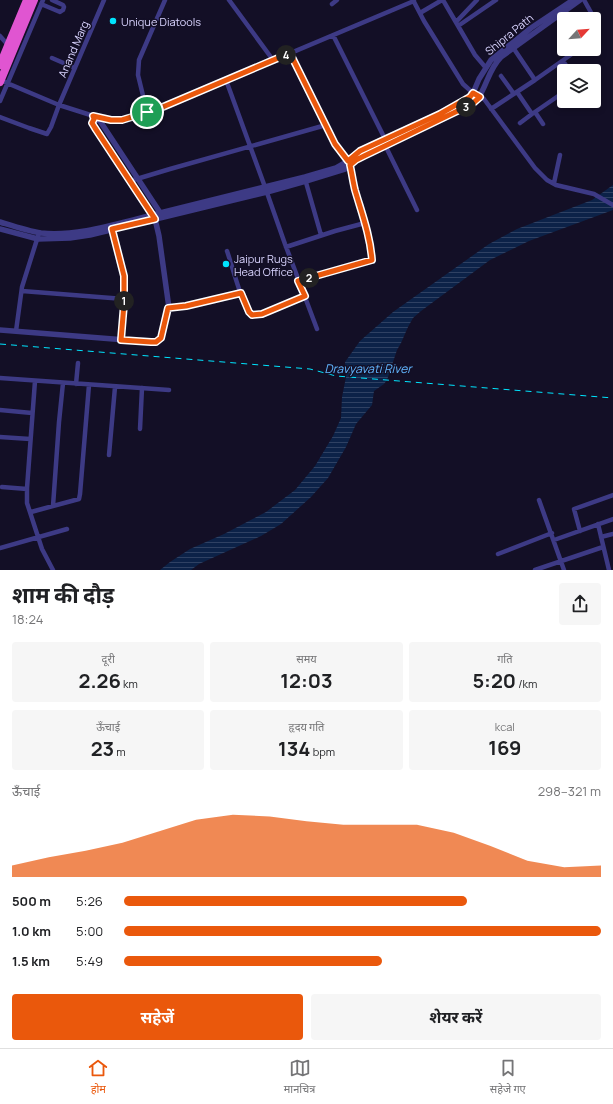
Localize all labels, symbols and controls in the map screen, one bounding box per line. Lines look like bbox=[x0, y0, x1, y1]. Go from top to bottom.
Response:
street label: Shipra Path bbox=[482, 10, 536, 58]
north arrow bbox=[557, 12, 601, 56]
map controls bbox=[557, 12, 601, 108]
place label: Unique Diatools bbox=[121, 14, 201, 29]
marker: Unique Diatools bbox=[108, 16, 118, 26]
street label: Anand Marg bbox=[54, 18, 92, 80]
pin: 4 bbox=[276, 45, 296, 65]
text: 4 bbox=[283, 47, 289, 62]
button: layers bbox=[557, 64, 601, 108]
pin bbox=[130, 95, 164, 129]
pin: 3 bbox=[456, 97, 476, 117]
text: 3 bbox=[463, 99, 469, 114]
icon: arrive bbox=[136, 101, 158, 123]
place label: Jaipur Rugs Head Office bbox=[234, 251, 294, 279]
marker: Jaipur Rugs Head Office bbox=[221, 259, 231, 269]
pin: 2 bbox=[299, 268, 319, 288]
text: 2 bbox=[306, 270, 312, 285]
pin: 1 bbox=[114, 291, 134, 311]
text: 1 bbox=[122, 293, 126, 308]
water label: Dravyavati River bbox=[324, 360, 413, 377]
text: शाम की दौड़ bbox=[12, 580, 114, 610]
button: share bbox=[559, 583, 601, 625]
text: 18:24 bbox=[12, 610, 43, 628]
text: दूरी bbox=[102, 651, 115, 666]
text: समय bbox=[296, 651, 317, 666]
text: गति bbox=[497, 651, 512, 666]
text: 2.26 bbox=[79, 667, 121, 694]
text: 12:03 bbox=[280, 667, 333, 694]
text: 5:20 bbox=[472, 667, 516, 694]
text: km bbox=[121, 676, 138, 691]
text: /km bbox=[516, 676, 537, 691]
text: ऊँचाई bbox=[96, 719, 120, 734]
text: हृदय गति bbox=[289, 719, 324, 734]
text: kcal bbox=[495, 719, 515, 734]
text: 169 bbox=[488, 734, 521, 761]
text: 23 bbox=[91, 735, 114, 762]
text: 134 bbox=[278, 735, 310, 762]
text: m bbox=[114, 744, 126, 759]
text: bpm bbox=[310, 744, 335, 759]
text: ऊँचाई bbox=[12, 782, 40, 800]
text: 298–321 m bbox=[538, 782, 601, 800]
text: 500 m bbox=[12, 892, 51, 910]
text: 5:26 bbox=[76, 892, 103, 910]
text: 1.0 km bbox=[12, 922, 51, 940]
text: 5:00 bbox=[76, 922, 103, 940]
text: 1.5 km bbox=[12, 952, 50, 970]
text: 5:49 bbox=[76, 952, 103, 970]
button: सहेजें bbox=[12, 994, 303, 1040]
button: शेयर करें bbox=[311, 994, 601, 1040]
tab: होम bbox=[87, 1057, 109, 1097]
tab: मानचित्र bbox=[284, 1057, 315, 1097]
tab: सहेजे गए bbox=[490, 1057, 526, 1097]

